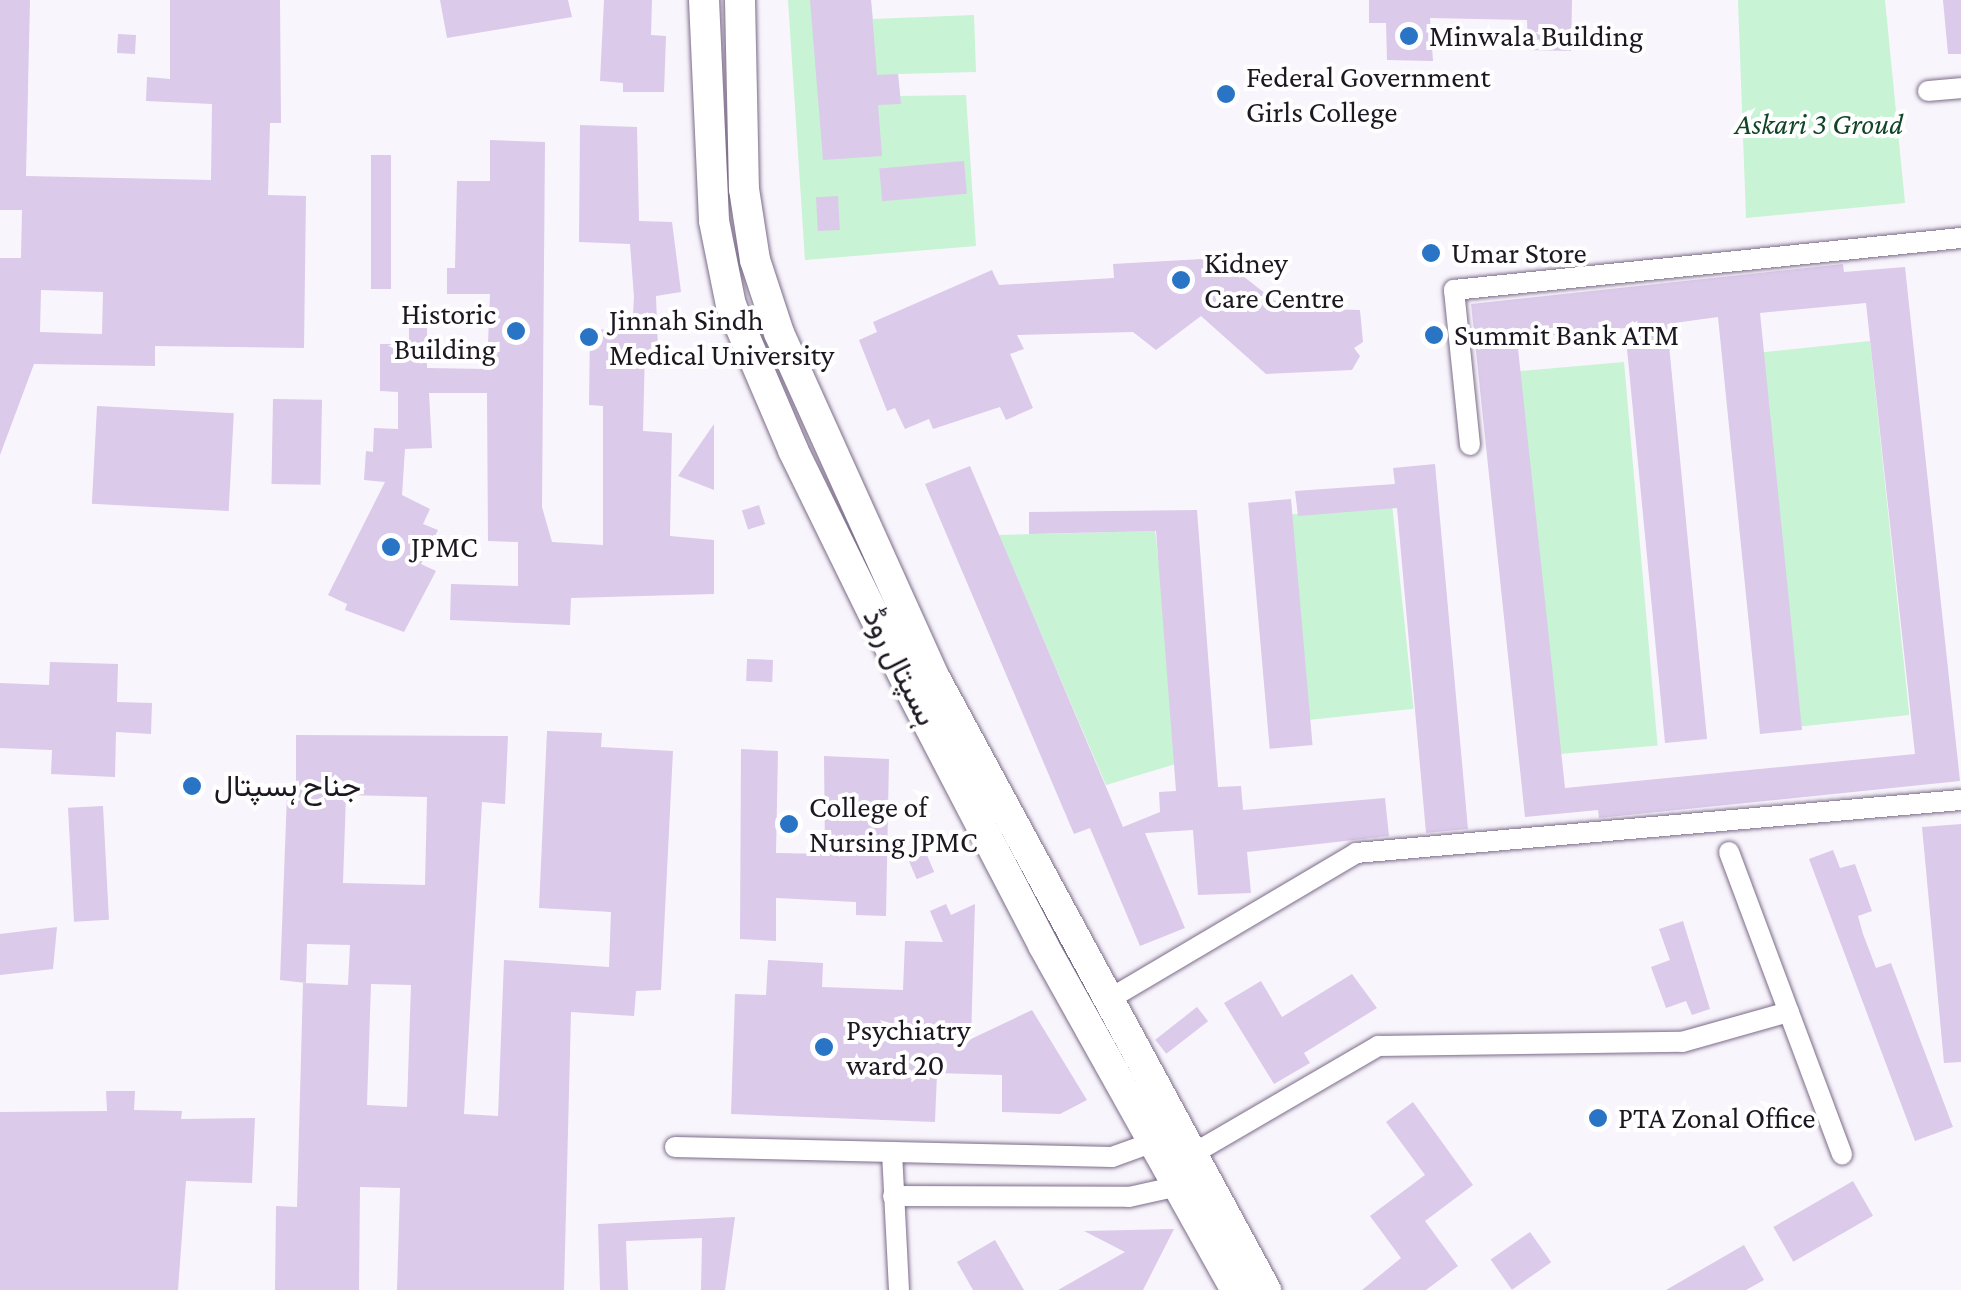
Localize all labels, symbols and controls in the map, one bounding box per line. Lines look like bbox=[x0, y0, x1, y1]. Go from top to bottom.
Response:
place label: Minwala Building bbox=[1429, 18, 1643, 54]
marker: Minwala Building bbox=[1398, 25, 1420, 47]
place label: Federal Government Girls College bbox=[1246, 59, 1490, 130]
marker: Federal Government Girls College bbox=[1215, 83, 1237, 105]
park label: Askari 3 Groud bbox=[1735, 106, 1903, 142]
place label: Umar Store bbox=[1451, 235, 1587, 271]
marker: Umar Store bbox=[1420, 242, 1442, 264]
place label: Kidney Care Centre bbox=[1204, 245, 1344, 316]
marker: Kidney Care Centre bbox=[1168, 267, 1194, 293]
place label: Historic Building bbox=[394, 296, 496, 366]
place label: Jinnah Sindh Medical University bbox=[609, 302, 834, 372]
place label: Summit Bank ATM bbox=[1454, 317, 1679, 353]
marker: Historic Building bbox=[505, 320, 527, 342]
marker: Summit Bank ATM bbox=[1423, 324, 1445, 346]
marker: Jinnah Sindh Medical University bbox=[578, 326, 600, 348]
place label: JPMC bbox=[411, 529, 478, 565]
marker: JPMC bbox=[380, 536, 402, 558]
street label: ہسپتال روڈ bbox=[855, 603, 945, 731]
place label: جناح ہسپتال bbox=[214, 768, 361, 804]
marker: جناح ہسپتال bbox=[179, 773, 205, 799]
place label: College of Nursing JPMC bbox=[809, 789, 978, 860]
marker: College of Nursing JPMC bbox=[778, 813, 800, 835]
place label: Psychiatry ward 20 bbox=[846, 1012, 970, 1082]
marker: Psychiatry ward 20 bbox=[811, 1034, 837, 1060]
place label: PTA Zonal Office bbox=[1618, 1100, 1816, 1136]
marker: PTA Zonal Office bbox=[1587, 1107, 1609, 1129]

